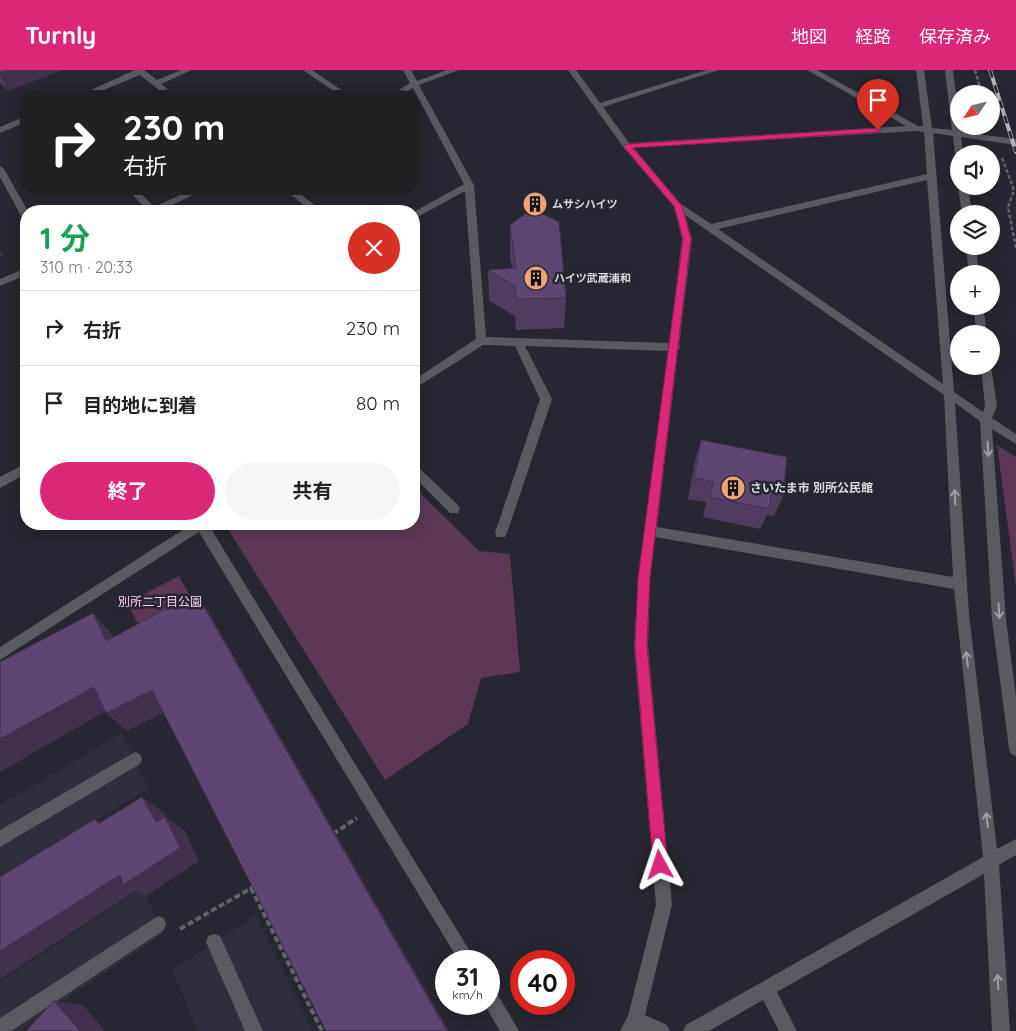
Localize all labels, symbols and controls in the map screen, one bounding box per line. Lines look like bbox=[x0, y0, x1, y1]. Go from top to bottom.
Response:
text: Turnly bbox=[25, 20, 96, 50]
text: 地図 bbox=[791, 25, 827, 48]
text: 経路 bbox=[855, 25, 891, 48]
text: 保存済み bbox=[919, 25, 991, 48]
pin bbox=[857, 79, 899, 130]
north arrow bbox=[950, 85, 1000, 135]
map controls bbox=[950, 85, 1000, 375]
icon: arrive bbox=[864, 86, 892, 114]
text: 230 m bbox=[123, 105, 225, 149]
icon: right bbox=[40, 110, 105, 175]
button: sound bbox=[950, 145, 1000, 195]
text: 右折 bbox=[123, 152, 167, 180]
building icon: ムサシハイツ bbox=[522, 191, 548, 217]
place label: ムサシハイツ bbox=[552, 197, 617, 211]
button: layers bbox=[950, 205, 1000, 255]
text: 1 分 bbox=[40, 219, 90, 257]
button: close bbox=[348, 222, 400, 274]
text: 310 m · 20:33 bbox=[40, 257, 133, 277]
building icon: ハイツ武蔵浦和 bbox=[523, 265, 549, 291]
button: + bbox=[950, 265, 1000, 315]
place label: ハイツ武蔵浦和 bbox=[554, 271, 631, 285]
icon: right bbox=[40, 314, 68, 342]
text: 230 m bbox=[346, 316, 400, 340]
text: 右折 bbox=[83, 318, 121, 342]
button: − bbox=[950, 325, 1000, 375]
icon: arrive bbox=[40, 389, 68, 417]
text: 80 m bbox=[356, 391, 400, 415]
text: 目的地に到着 bbox=[83, 393, 197, 417]
one-way arrow bbox=[983, 440, 992, 456]
button: 終了 bbox=[40, 462, 215, 520]
button: 共有 bbox=[225, 462, 400, 520]
building icon: さいたま市 別所公民館 bbox=[720, 475, 746, 501]
place label: さいたま市 別所公民館 bbox=[750, 480, 873, 495]
one-way arrow bbox=[950, 489, 959, 505]
park label: 別所二丁目公園 bbox=[118, 594, 202, 609]
one-way arrow bbox=[994, 603, 1003, 619]
one-way arrow bbox=[962, 651, 972, 667]
one-way arrow bbox=[981, 813, 991, 829]
position arrow bbox=[633, 838, 685, 890]
speed limit sign: 40 bbox=[510, 950, 575, 1015]
text: 31 bbox=[456, 961, 479, 992]
one-way arrow bbox=[994, 975, 1003, 991]
text: km/h bbox=[452, 987, 483, 1002]

